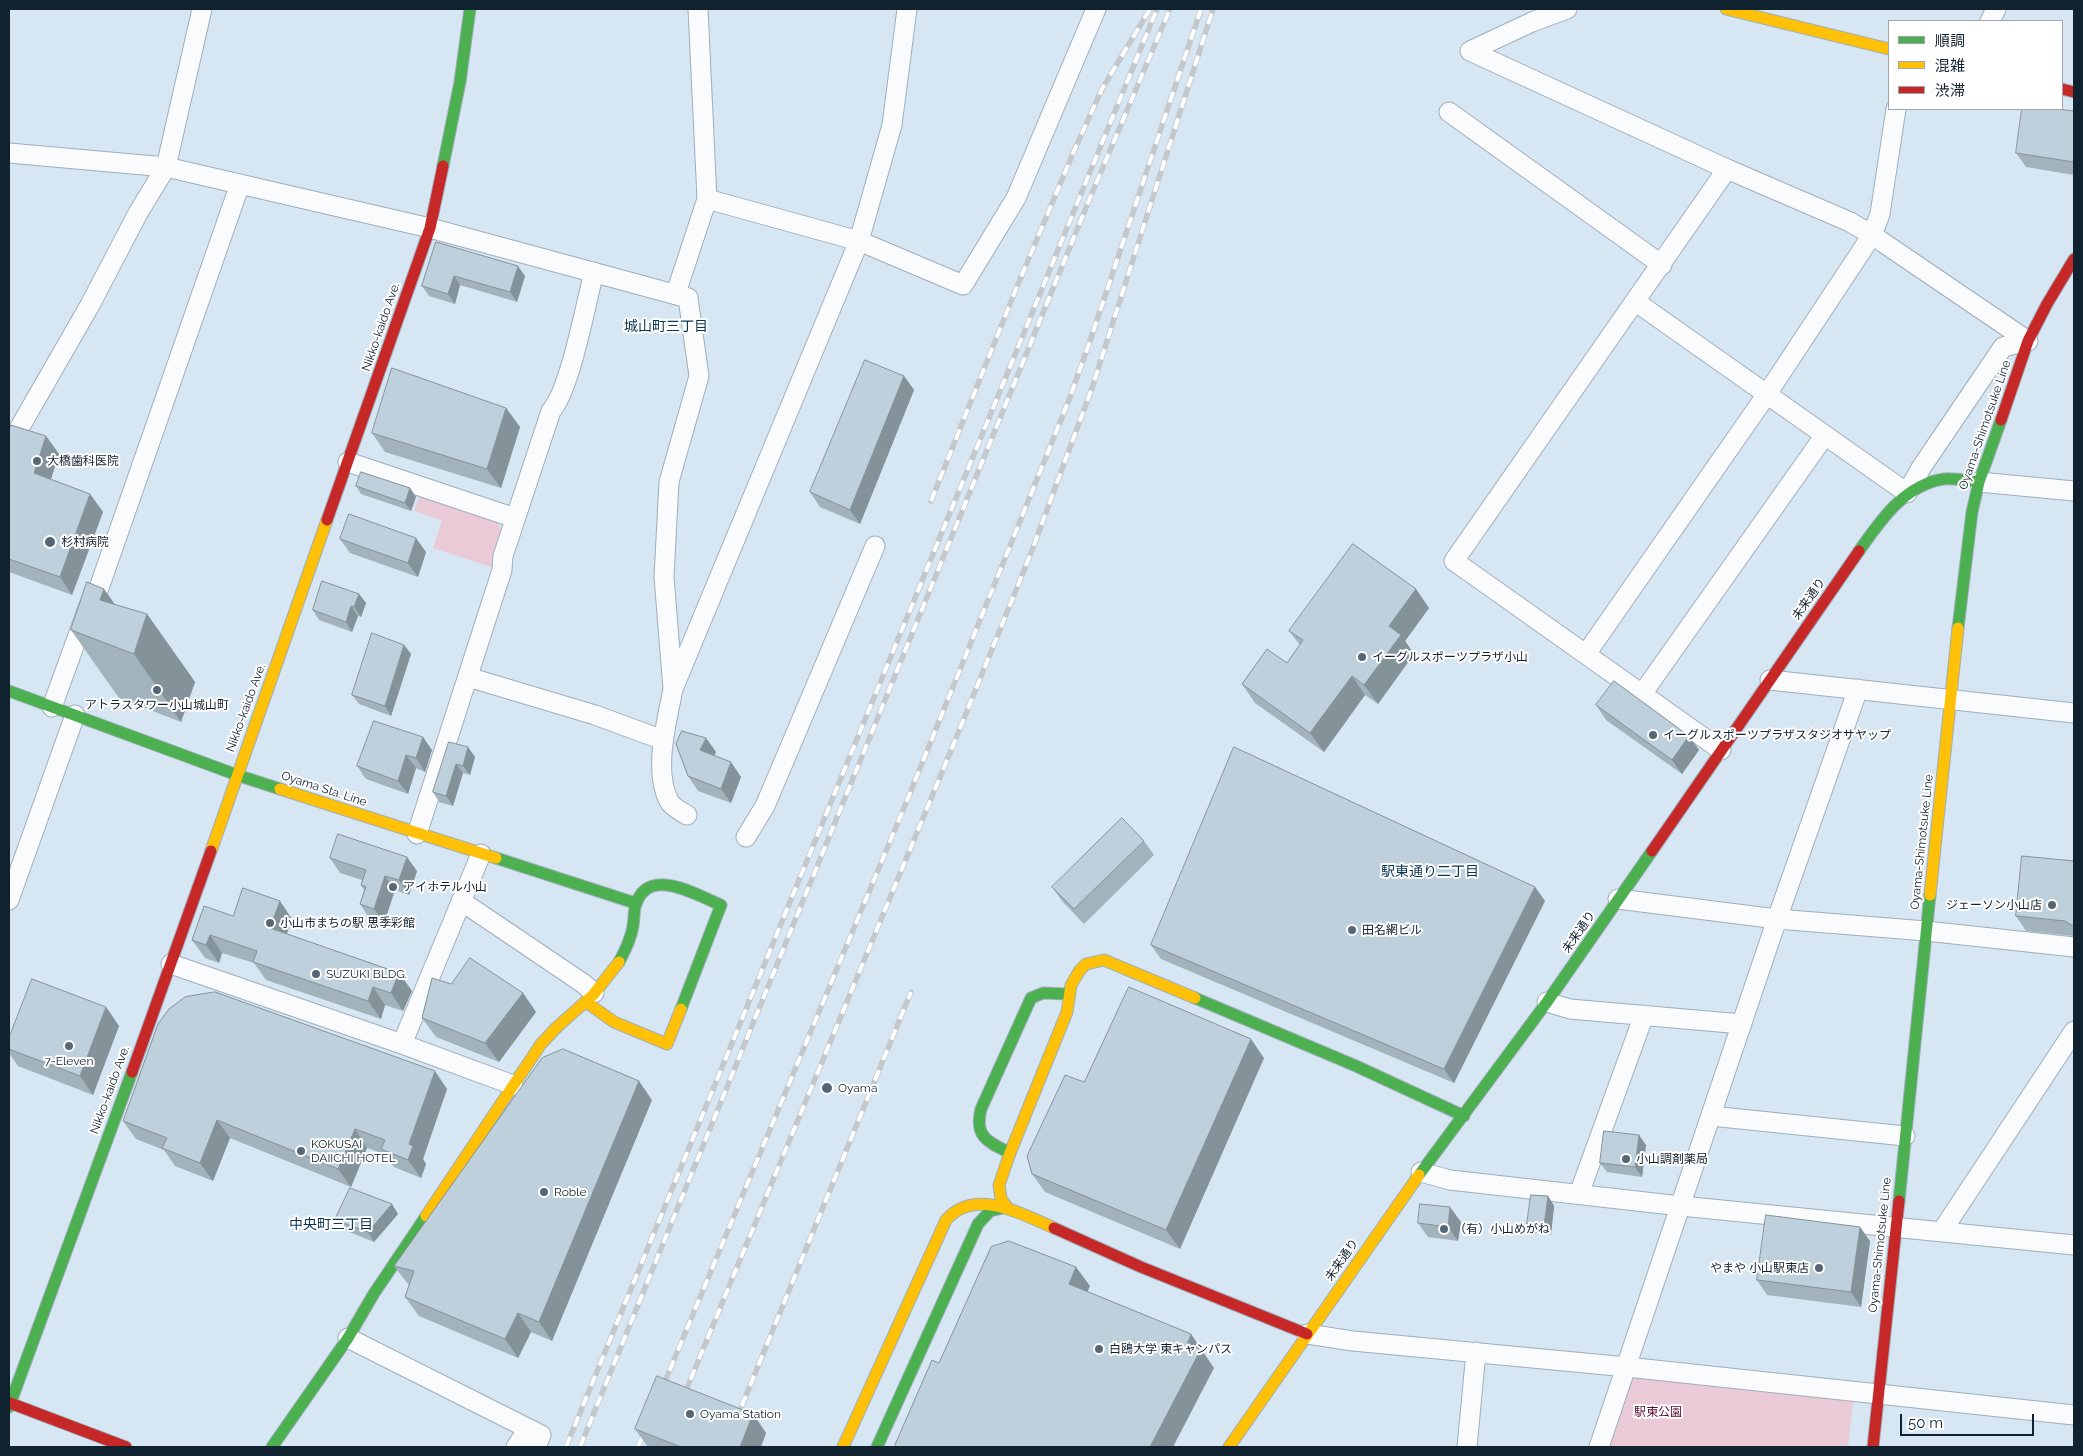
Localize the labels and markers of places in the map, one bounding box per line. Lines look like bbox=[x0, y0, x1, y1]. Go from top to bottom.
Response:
place label: 大橋歯科医院 bbox=[47, 454, 119, 468]
marker: 大橋歯科医院 bbox=[31, 455, 43, 467]
marker: 杉村病院 bbox=[43, 535, 57, 549]
place label: 杉村病院 bbox=[61, 535, 109, 549]
place label: イーグルスポーツプラザ小山 bbox=[1372, 650, 1528, 664]
marker: イーグルスポーツプラザ小山 bbox=[1356, 651, 1368, 663]
marker: アトラスタワー小山城山町 bbox=[151, 684, 163, 696]
place label: アトラスタワー小山城山町 bbox=[85, 698, 229, 712]
place label: イーグルスポーツプラザスタジオサヤップ bbox=[1663, 728, 1891, 742]
marker: イーグルスポーツプラザスタジオサヤップ bbox=[1647, 729, 1659, 741]
place label: アイホテル小山 bbox=[403, 880, 487, 894]
marker: アイホテル小山 bbox=[387, 881, 399, 893]
place label: ジェーソン小山店 bbox=[1946, 898, 2042, 912]
marker: ジェーソン小山店 bbox=[2046, 899, 2058, 911]
place label: 小山市まちの駅 思季彩館 bbox=[280, 916, 415, 930]
marker: 小山市まちの駅 思季彩館 bbox=[264, 917, 276, 929]
place label: 田名網ビル bbox=[1362, 923, 1422, 937]
marker: 田名網ビル bbox=[1346, 924, 1358, 936]
place label: SUZUKI BLDG. bbox=[326, 967, 407, 981]
marker: SUZUKI BLDG. bbox=[310, 968, 322, 980]
marker: 7-Eleven bbox=[63, 1040, 75, 1052]
place label: 7-Eleven bbox=[45, 1054, 93, 1068]
marker: Oyama bbox=[820, 1081, 834, 1095]
place label: Oyama bbox=[838, 1081, 877, 1095]
place label: KOKUSAI DAIICHI HOTEL bbox=[311, 1137, 396, 1165]
marker: KOKUSAI DAIICHI HOTEL bbox=[295, 1145, 307, 1157]
place label: 小山調剤薬局 bbox=[1636, 1152, 1708, 1166]
marker: 小山調剤薬局 bbox=[1620, 1153, 1632, 1165]
place label: Roble bbox=[554, 1185, 586, 1199]
marker: Roble bbox=[538, 1186, 550, 1198]
place label: （有）小山めがね bbox=[1454, 1222, 1550, 1236]
marker: （有）小山めがね bbox=[1438, 1223, 1450, 1235]
place label: やまや 小山駅東店 bbox=[1710, 1261, 1809, 1275]
marker: やまや 小山駅東店 bbox=[1813, 1262, 1825, 1274]
place label: 白鴎大学 東キャンパス bbox=[1109, 1342, 1232, 1356]
marker: 白鴎大学 東キャンパス bbox=[1093, 1343, 1105, 1355]
place label: Oyama Station bbox=[700, 1407, 781, 1421]
marker: Oyama Station bbox=[684, 1408, 696, 1420]

